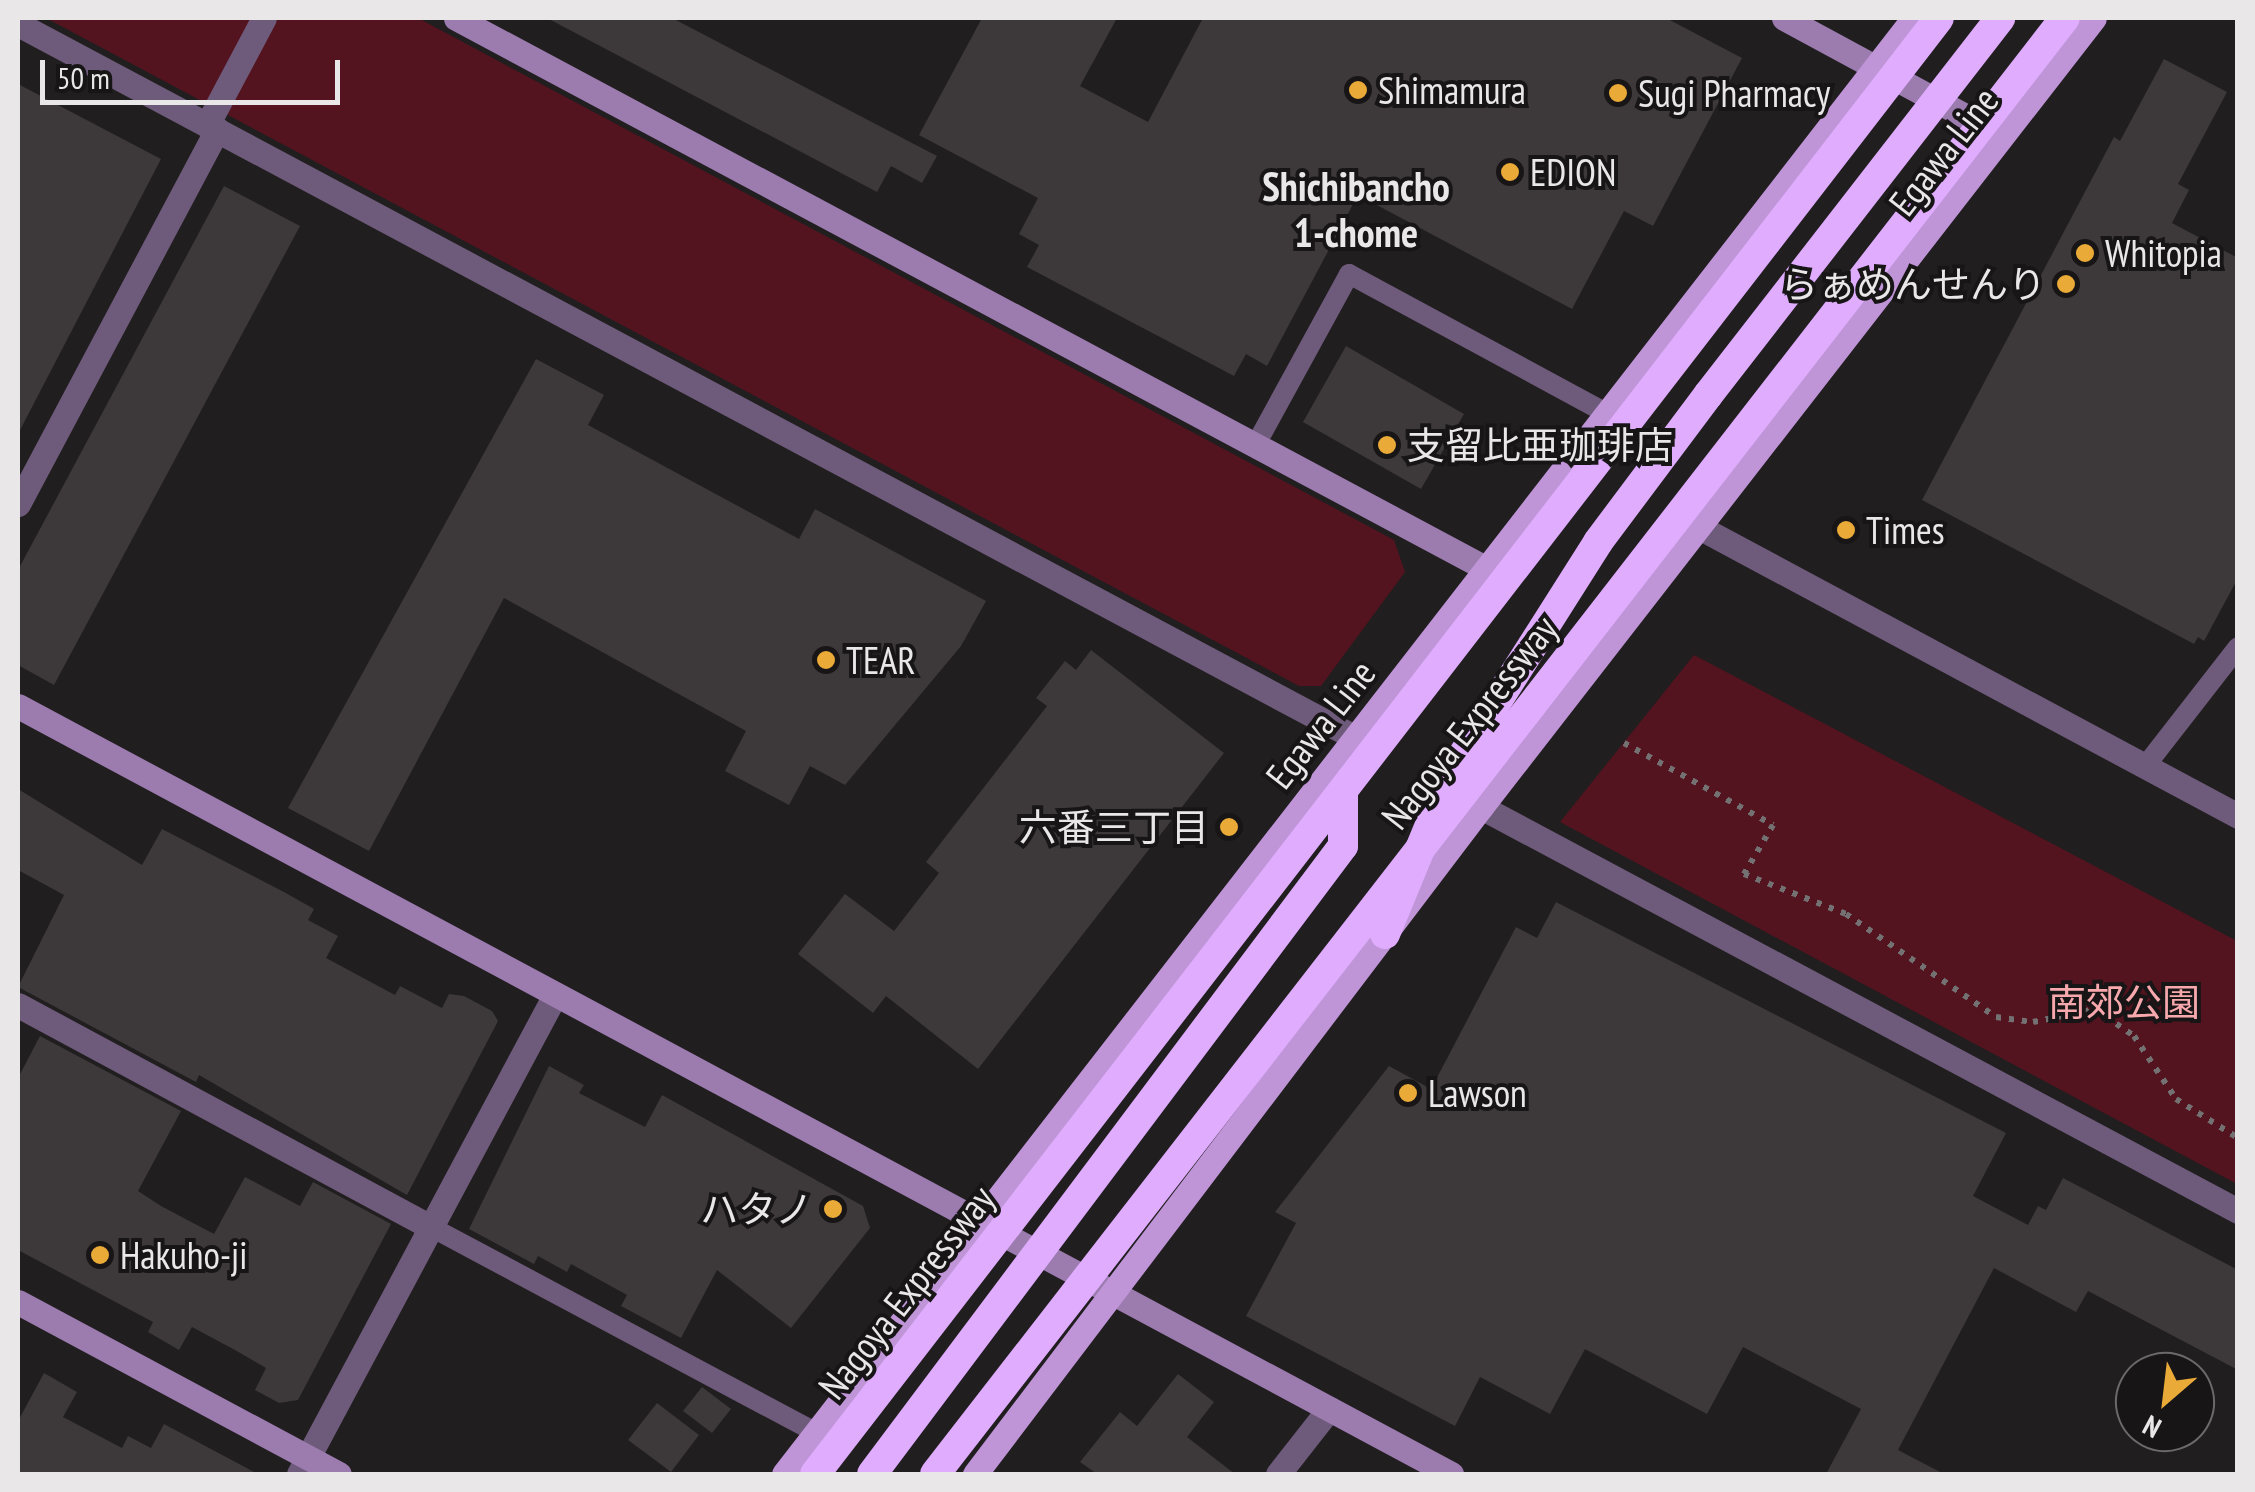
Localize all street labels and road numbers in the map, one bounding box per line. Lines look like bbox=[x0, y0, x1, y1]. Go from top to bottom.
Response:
street label: Egawa Line bbox=[1879, 78, 2007, 224]
street label: Nagoya Expressway bbox=[1372, 606, 1566, 838]
street label: Egawa Line bbox=[1256, 651, 1384, 797]
street label: Nagoya Expressway bbox=[809, 1176, 1003, 1408]

